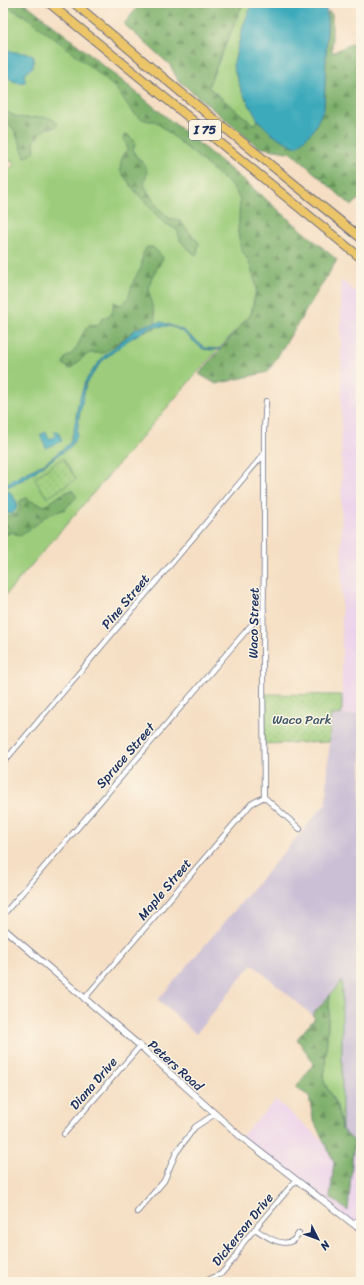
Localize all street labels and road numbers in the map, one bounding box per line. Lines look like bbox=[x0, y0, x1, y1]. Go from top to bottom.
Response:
road number: I 75 bbox=[189, 120, 221, 140]
street label: Pine Street bbox=[95, 568, 156, 634]
street label: Waco Street bbox=[241, 587, 266, 659]
street label: Spruce Street bbox=[90, 717, 161, 794]
street label: Maple Street bbox=[131, 853, 198, 925]
street label: Peters Road bbox=[142, 1034, 210, 1098]
street label: Diana Drive bbox=[64, 1051, 123, 1115]
street label: Dickerson Drive bbox=[205, 1187, 280, 1271]

